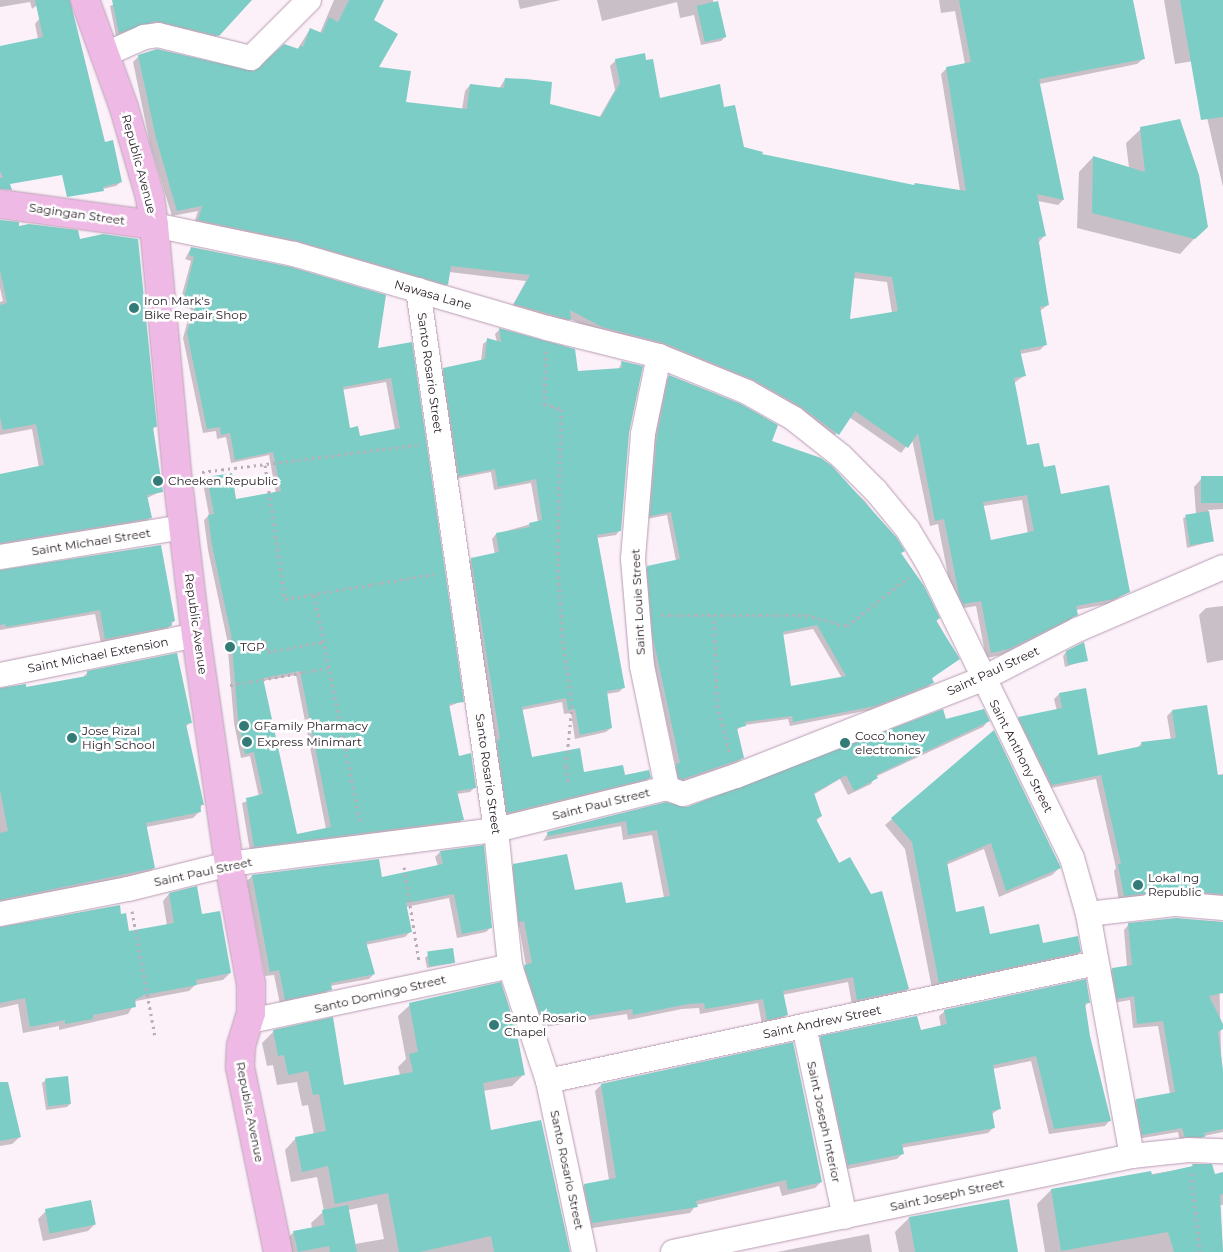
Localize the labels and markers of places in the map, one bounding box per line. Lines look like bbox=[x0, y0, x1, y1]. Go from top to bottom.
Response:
place label: Iron Mark's Bike Repair Shop bbox=[144, 294, 247, 322]
marker: Iron Mark's Bike Repair Shop bbox=[128, 302, 140, 314]
place label: Cheeken Republic bbox=[168, 474, 278, 488]
marker: Cheeken Republic bbox=[152, 475, 164, 487]
place label: TGP bbox=[240, 640, 265, 654]
marker: TGP bbox=[224, 641, 236, 653]
place label: GFamily Pharmacy bbox=[254, 719, 368, 733]
marker: GFamily Pharmacy bbox=[238, 720, 250, 732]
place label: Jose Rizal High School bbox=[82, 724, 155, 752]
place label: Coco honey electronics bbox=[855, 729, 925, 757]
marker: Jose Rizal High School bbox=[66, 732, 78, 744]
place label: Express Minimart bbox=[257, 735, 362, 749]
marker: Express Minimart bbox=[241, 736, 253, 748]
marker: Coco honey electronics bbox=[839, 737, 851, 749]
place label: Lokal ng Republic bbox=[1148, 871, 1201, 899]
marker: Lokal ng Republic bbox=[1132, 879, 1144, 891]
place label: Santo Rosario Chapel bbox=[504, 1011, 586, 1039]
marker: Santo Rosario Chapel bbox=[488, 1019, 500, 1031]

